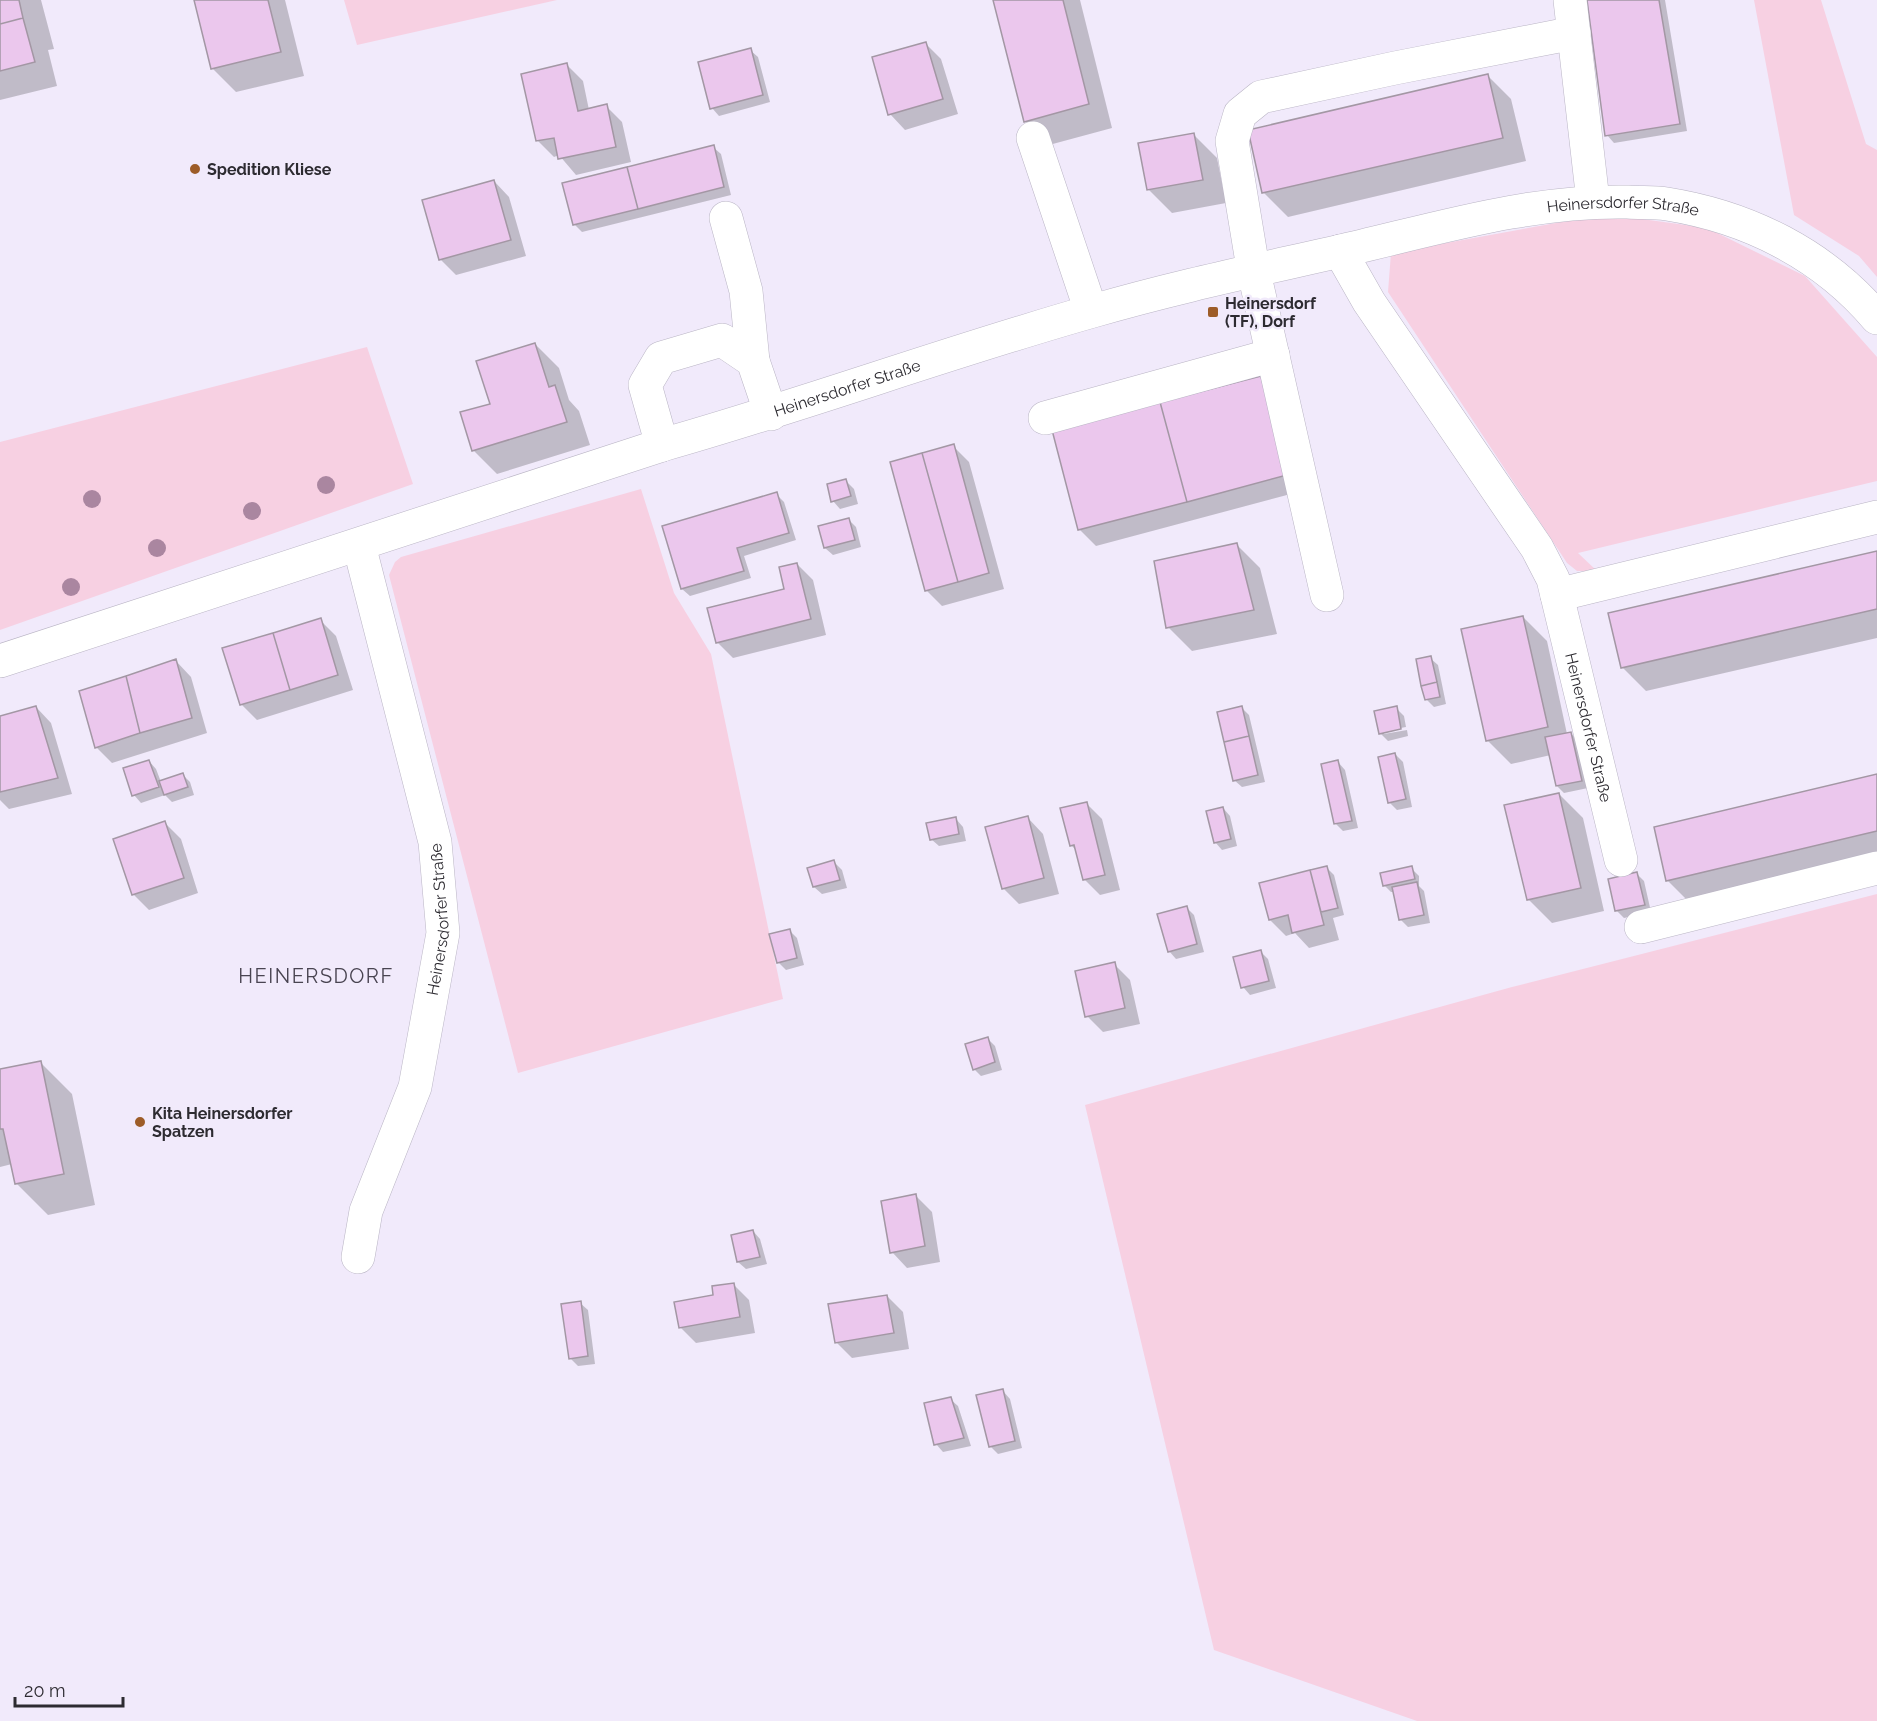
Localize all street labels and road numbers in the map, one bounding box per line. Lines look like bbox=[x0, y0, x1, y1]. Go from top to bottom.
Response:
street label: Heinersdorfer Straße bbox=[1546, 192, 1701, 220]
street label: Heinersdorfer Straße bbox=[771, 355, 923, 420]
street label: Heinersdorfer Straße bbox=[1562, 651, 1616, 804]
street label: Heinersdorfer Straße bbox=[422, 843, 453, 997]

